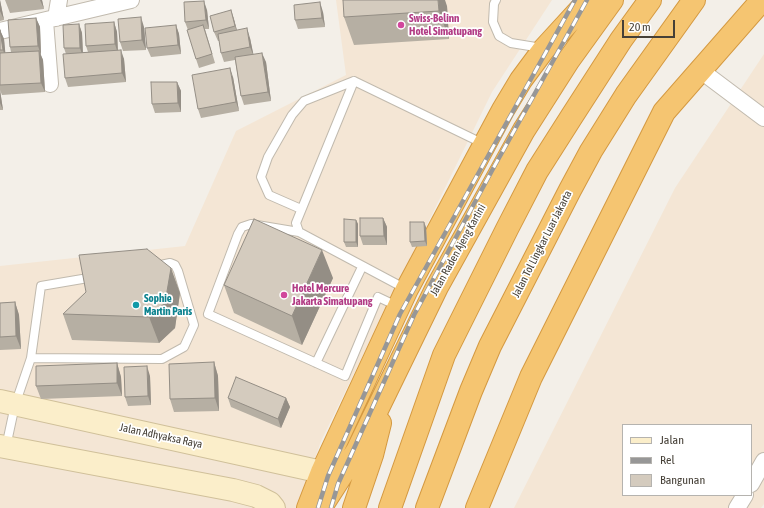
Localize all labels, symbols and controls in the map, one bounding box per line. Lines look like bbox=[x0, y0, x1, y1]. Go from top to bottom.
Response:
place label: Swiss-Belinn Hotel Simatupang bbox=[409, 12, 482, 38]
scale bar bbox=[624, 12, 677, 38]
marker: Swiss-Belinn Hotel Simatupang bbox=[396, 20, 406, 30]
text: 20 m bbox=[629, 20, 651, 34]
street label: Jalan Tol Lingkar Luar Jakarta bbox=[509, 188, 575, 300]
street label: Jalan Raden Ajeng Kartini bbox=[427, 202, 489, 298]
place label: Hotel Mercure Jakarta Simatupang bbox=[292, 282, 373, 308]
marker: Hotel Mercure Jakarta Simatupang bbox=[279, 290, 289, 300]
place label: Sophie Martin Paris bbox=[144, 292, 192, 318]
marker: Sophie Martin Paris bbox=[131, 300, 141, 310]
street label: Jalan Adhyaksa Raya bbox=[118, 421, 204, 451]
legend bbox=[622, 424, 752, 496]
text: Jalan bbox=[660, 433, 684, 447]
text: Rel bbox=[660, 453, 675, 467]
text: Bangunan bbox=[660, 473, 705, 487]

